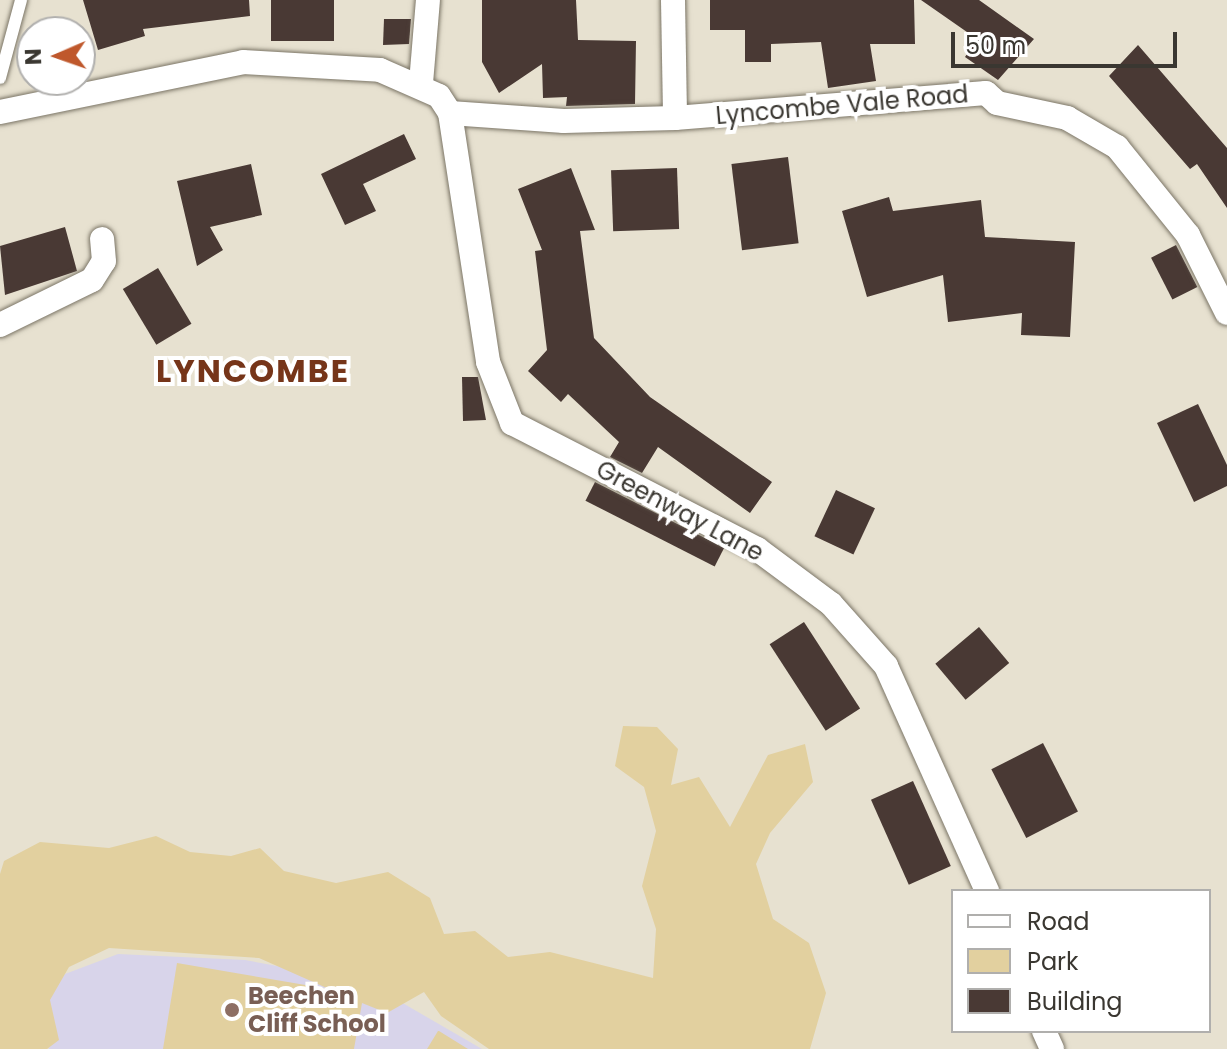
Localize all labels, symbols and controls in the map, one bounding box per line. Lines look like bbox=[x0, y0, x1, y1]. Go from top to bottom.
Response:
north arrow bbox=[16, 16, 96, 96]
scale bar bbox=[955, 16, 1181, 66]
text: 50 m bbox=[965, 29, 1026, 62]
text: N bbox=[18, 48, 49, 66]
street label: Lyncombe Vale Road bbox=[715, 80, 969, 130]
district label: LYNCOMBE bbox=[156, 352, 350, 390]
street label: Greenway Lane bbox=[591, 455, 769, 567]
legend bbox=[951, 889, 1211, 1033]
text: Road bbox=[1027, 905, 1089, 938]
text: Park bbox=[1027, 945, 1078, 978]
place label: Beechen Cliff School bbox=[248, 982, 386, 1038]
text: Building bbox=[1027, 985, 1123, 1018]
marker: Beechen Cliff School bbox=[223, 1001, 241, 1019]

